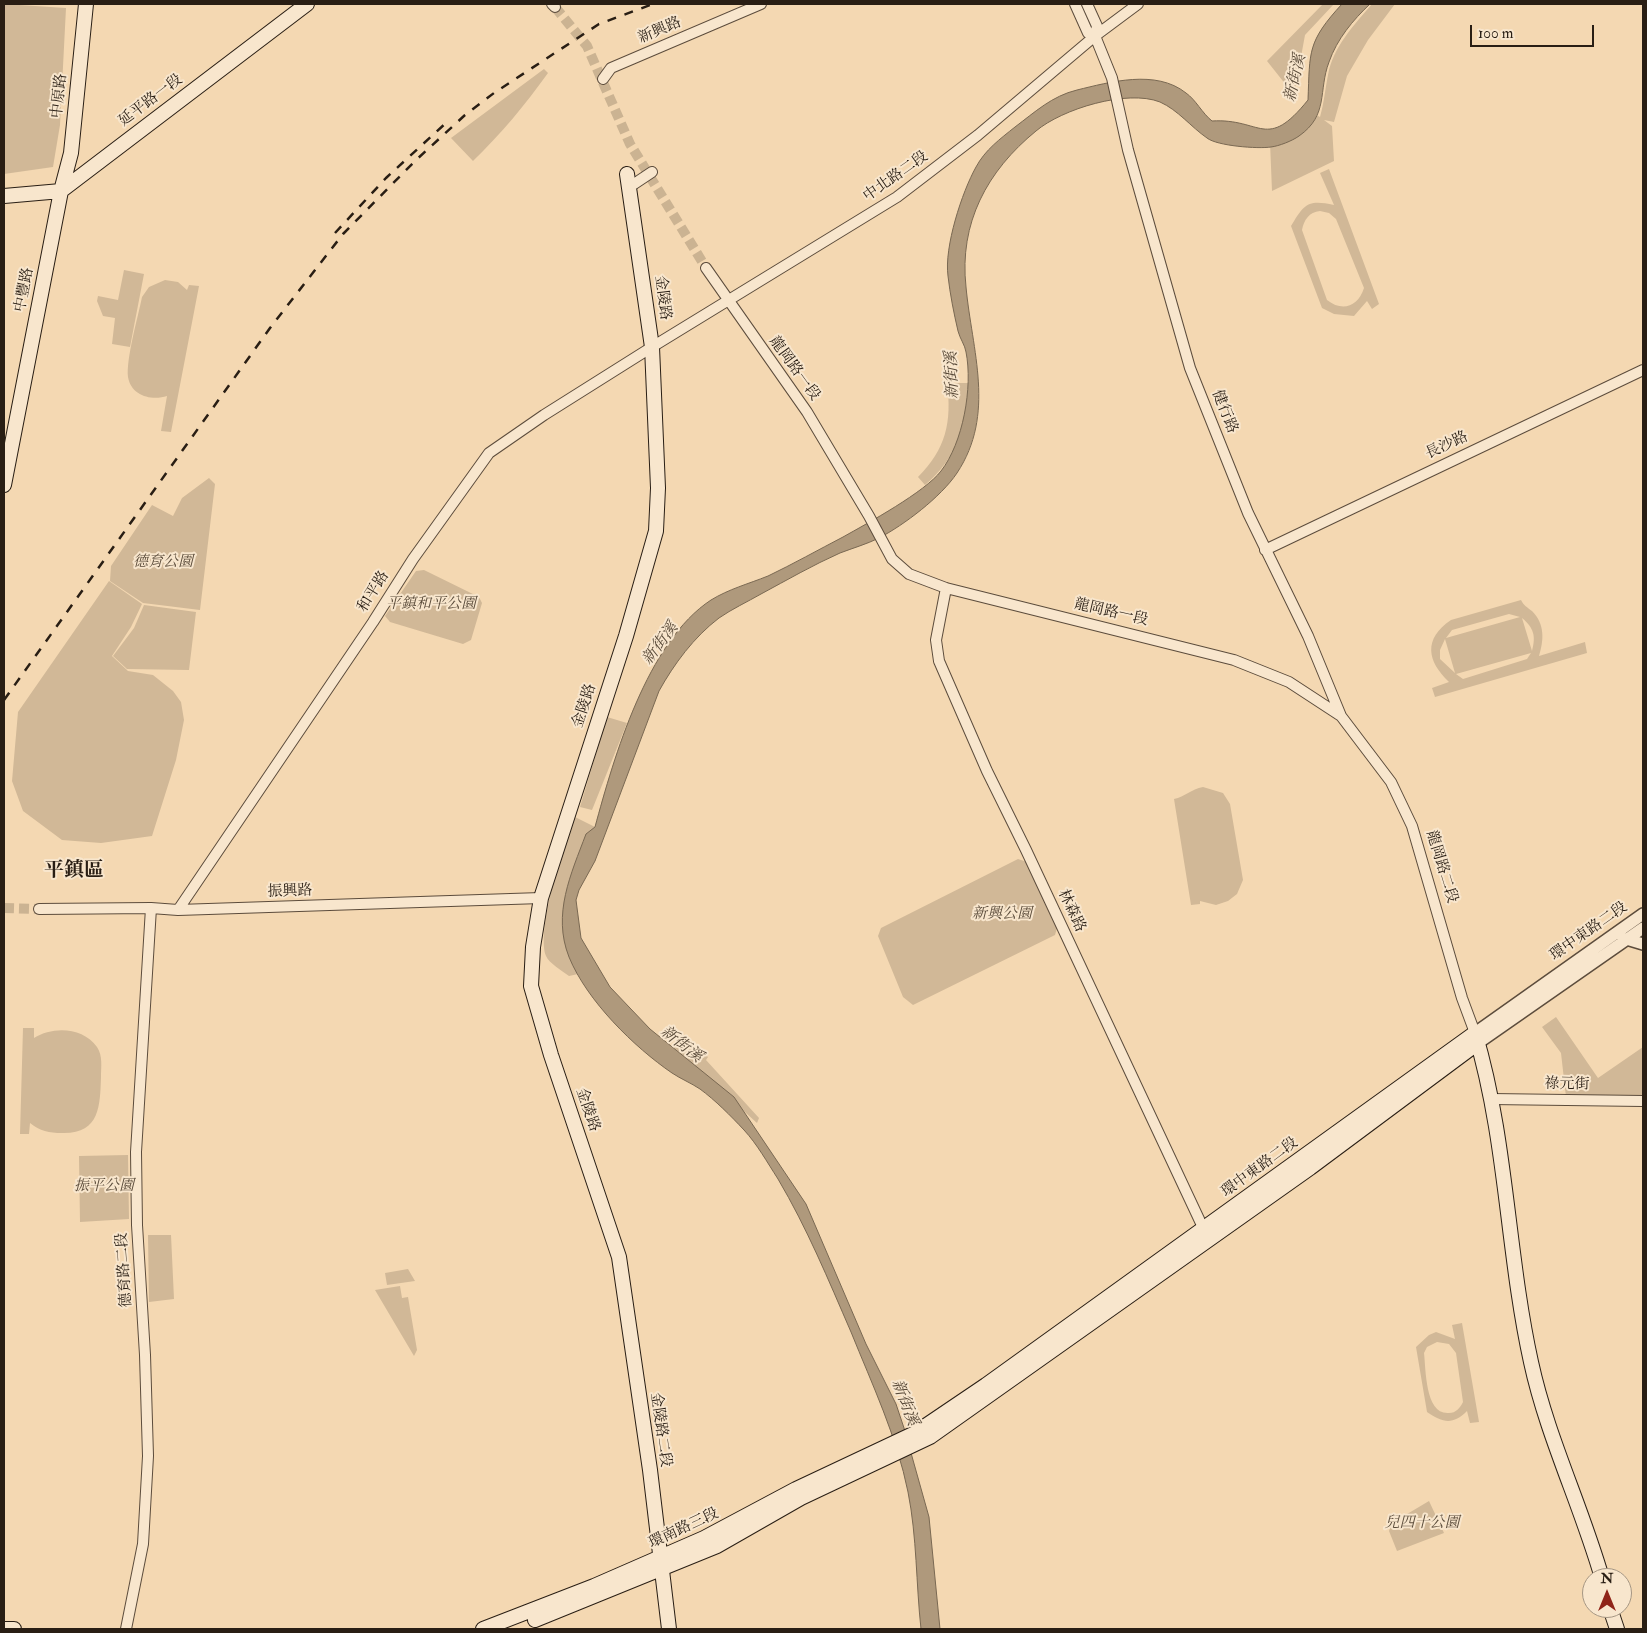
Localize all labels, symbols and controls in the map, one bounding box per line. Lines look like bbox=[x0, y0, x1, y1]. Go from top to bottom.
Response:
street label: 新興路 bbox=[636, 14, 684, 48]
scale bar bbox=[1472, 15, 1596, 47]
text: 100 m bbox=[1478, 24, 1513, 43]
water label: 新街溪 bbox=[1281, 52, 1311, 104]
street label: 延平路一段 bbox=[116, 71, 186, 131]
street label: 中原路 bbox=[49, 73, 71, 119]
street label: 中北路二段 bbox=[860, 148, 932, 206]
street label: 中豐路 bbox=[12, 266, 38, 314]
street label: 金陵路 bbox=[650, 275, 674, 321]
street label: 龍岡路一段 bbox=[765, 333, 823, 405]
water label: 新街溪 bbox=[943, 351, 963, 399]
street label: 健行路 bbox=[1207, 388, 1241, 436]
street label: 長沙路 bbox=[1423, 428, 1471, 464]
park label: 德育公園 bbox=[133, 554, 193, 572]
street label: 和平路 bbox=[354, 568, 394, 616]
park label: 平鎮和平公園 bbox=[386, 596, 476, 614]
street label: 龍岡路一段 bbox=[1072, 596, 1150, 630]
water label: 新街溪 bbox=[639, 619, 683, 669]
street label: 金陵路 bbox=[569, 682, 601, 730]
street label: 龍岡路二段 bbox=[1421, 829, 1461, 905]
district label: 平鎮區 bbox=[44, 860, 104, 884]
street label: 振興路 bbox=[267, 882, 313, 902]
street label: 林森路 bbox=[1053, 887, 1089, 935]
street label: 環中東路二段 bbox=[1547, 899, 1631, 965]
park label: 新興公園 bbox=[972, 906, 1032, 924]
water label: 新街溪 bbox=[656, 1023, 706, 1067]
street label: 祿元街 bbox=[1544, 1076, 1590, 1094]
street label: 金陵路 bbox=[571, 1086, 603, 1134]
street label: 環中東路二段 bbox=[1218, 1134, 1302, 1202]
park label: 振平公園 bbox=[74, 1178, 134, 1196]
street label: 德育路二段 bbox=[113, 1232, 137, 1308]
water label: 新街溪 bbox=[886, 1377, 922, 1429]
street label: 金陵路二段 bbox=[646, 1392, 674, 1468]
street label: 環南路三段 bbox=[646, 1505, 722, 1553]
park label: 兒四十公園 bbox=[1385, 1515, 1459, 1533]
north arrow bbox=[1582, 1568, 1632, 1618]
text: N bbox=[1601, 1570, 1613, 1587]

